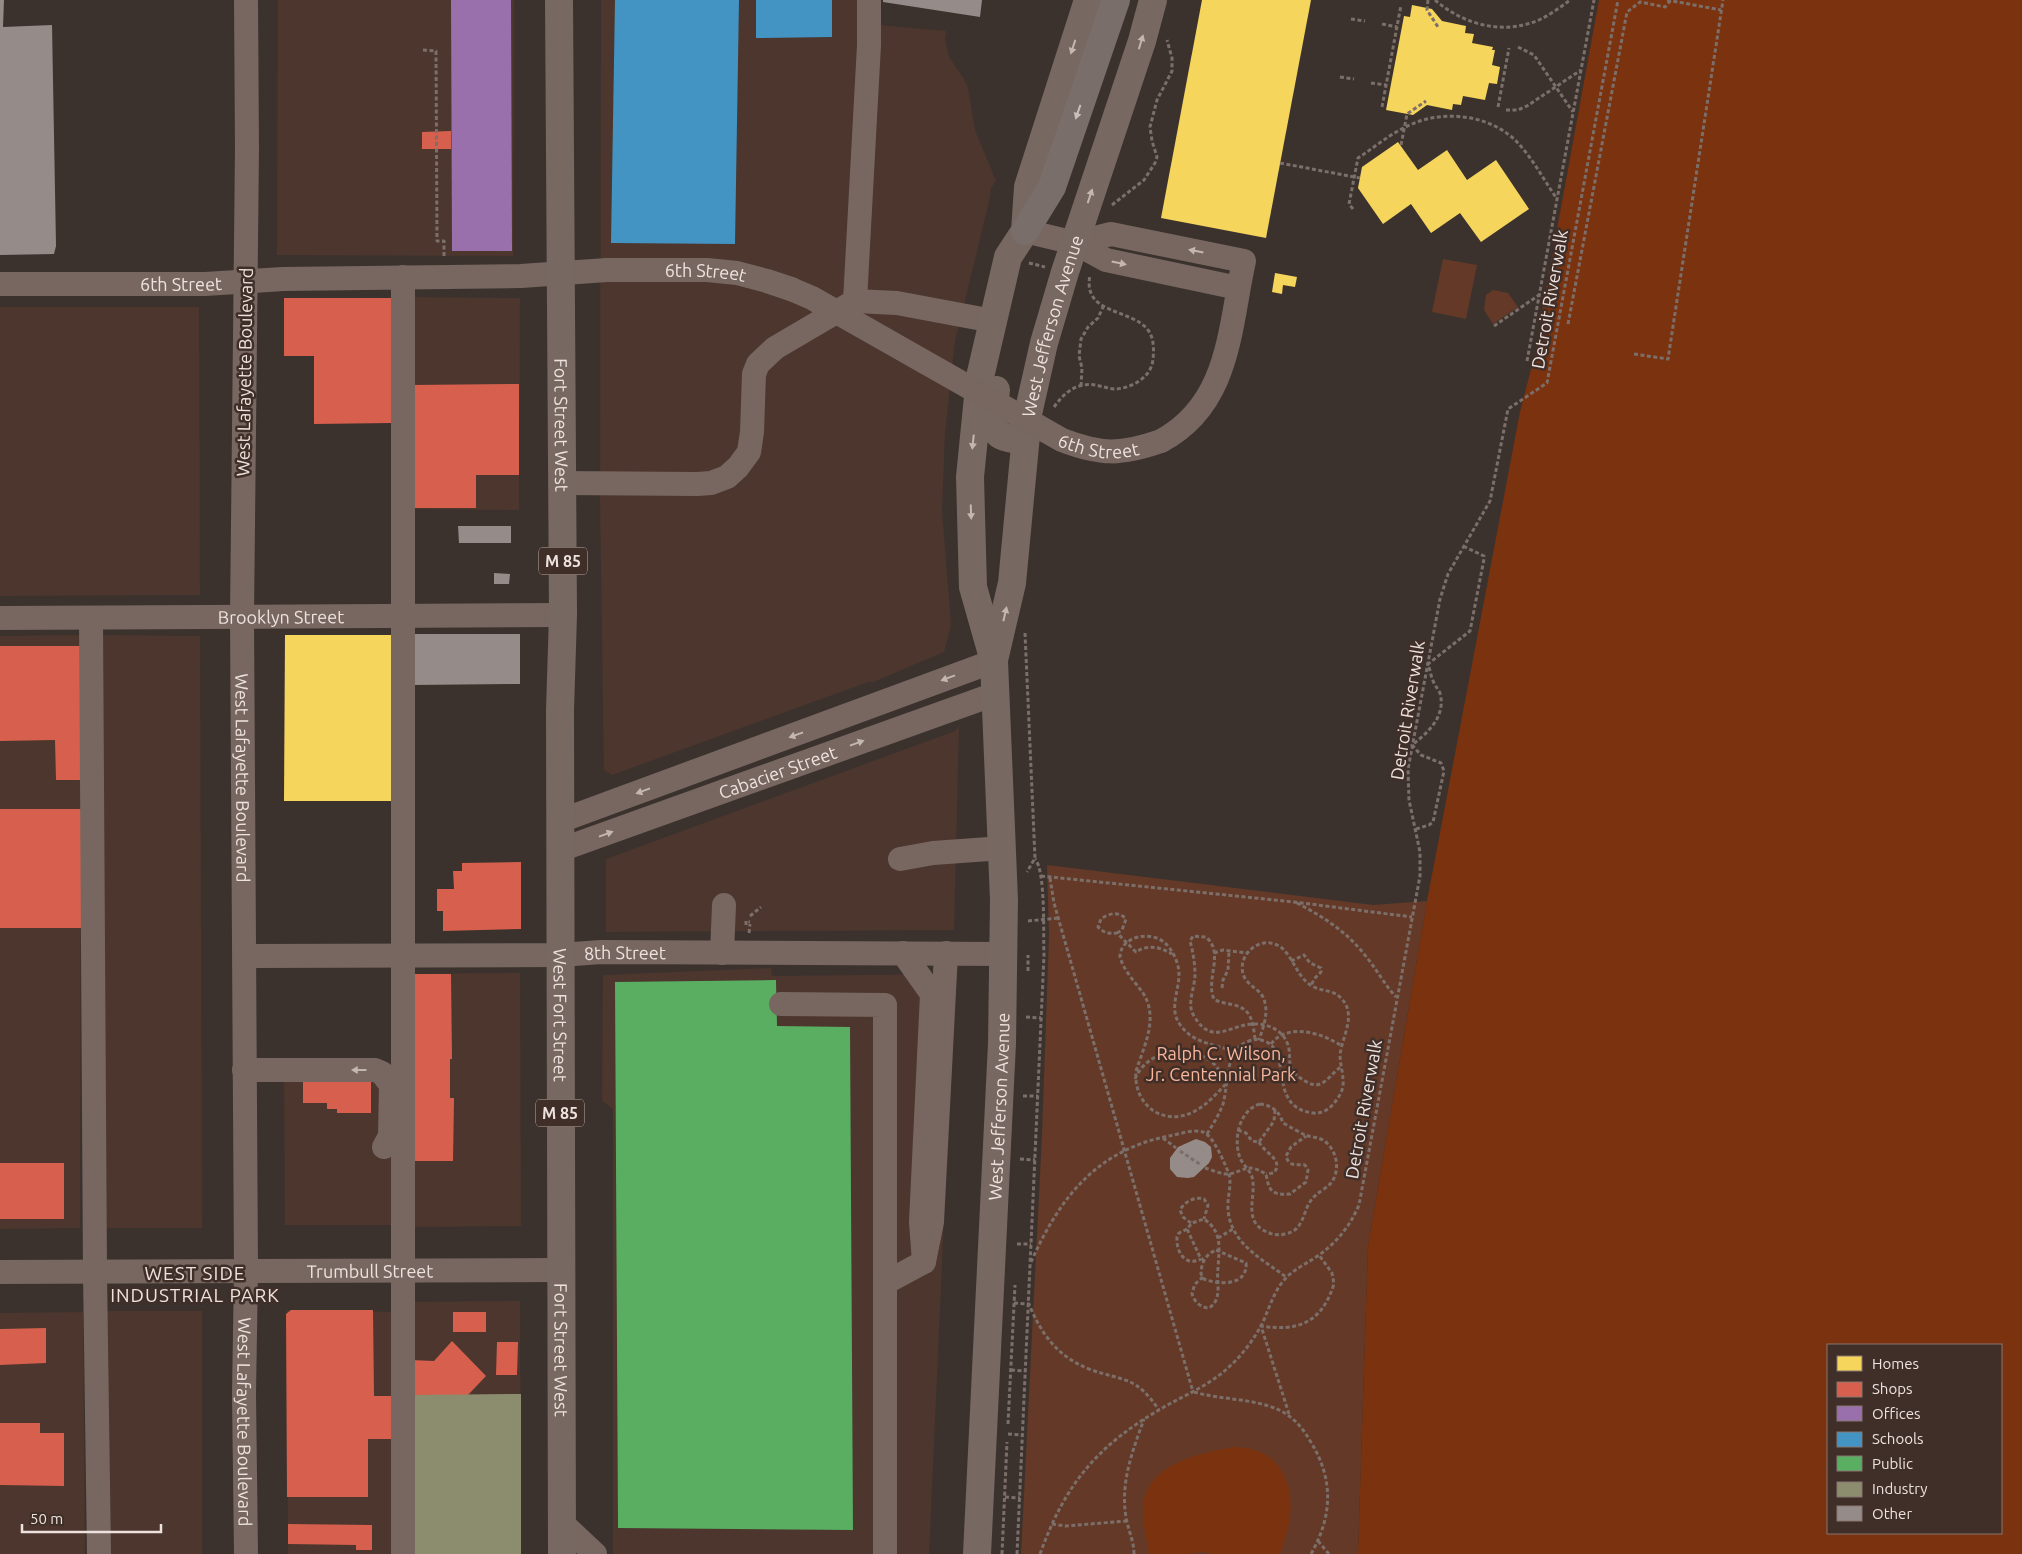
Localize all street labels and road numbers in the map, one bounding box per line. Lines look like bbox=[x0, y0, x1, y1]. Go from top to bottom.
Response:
street label: Detroit Riverwalk bbox=[1527, 228, 1571, 370]
street label: West Jefferson Avenue bbox=[1018, 232, 1087, 419]
street label: 6th Street bbox=[665, 260, 749, 285]
street label: West Lafayette Boulevard bbox=[232, 267, 256, 477]
street label: 6th Street bbox=[140, 273, 223, 294]
street label: Fort Street West bbox=[551, 358, 572, 492]
street label: 6th Street bbox=[1055, 430, 1141, 461]
road number: M 85 bbox=[539, 548, 587, 574]
street label: Brooklyn Street bbox=[218, 606, 344, 627]
street label: Detroit Riverwalk bbox=[1386, 639, 1428, 781]
street label: West Lafayette Boulevard bbox=[232, 673, 254, 882]
street label: Cabacier Street bbox=[716, 742, 839, 802]
street label: 8th Street bbox=[583, 942, 666, 963]
street label: West Fort Street bbox=[551, 948, 571, 1082]
street label: West Jefferson Avenue bbox=[984, 1012, 1012, 1201]
street label: Detroit Riverwalk bbox=[1341, 1038, 1385, 1180]
road number: M 85 bbox=[536, 1100, 584, 1126]
street label: Trumbull Street bbox=[307, 1260, 433, 1281]
street label: Fort Street West bbox=[551, 1283, 572, 1417]
street label: West Lafayette Boulevard bbox=[234, 1317, 256, 1527]

